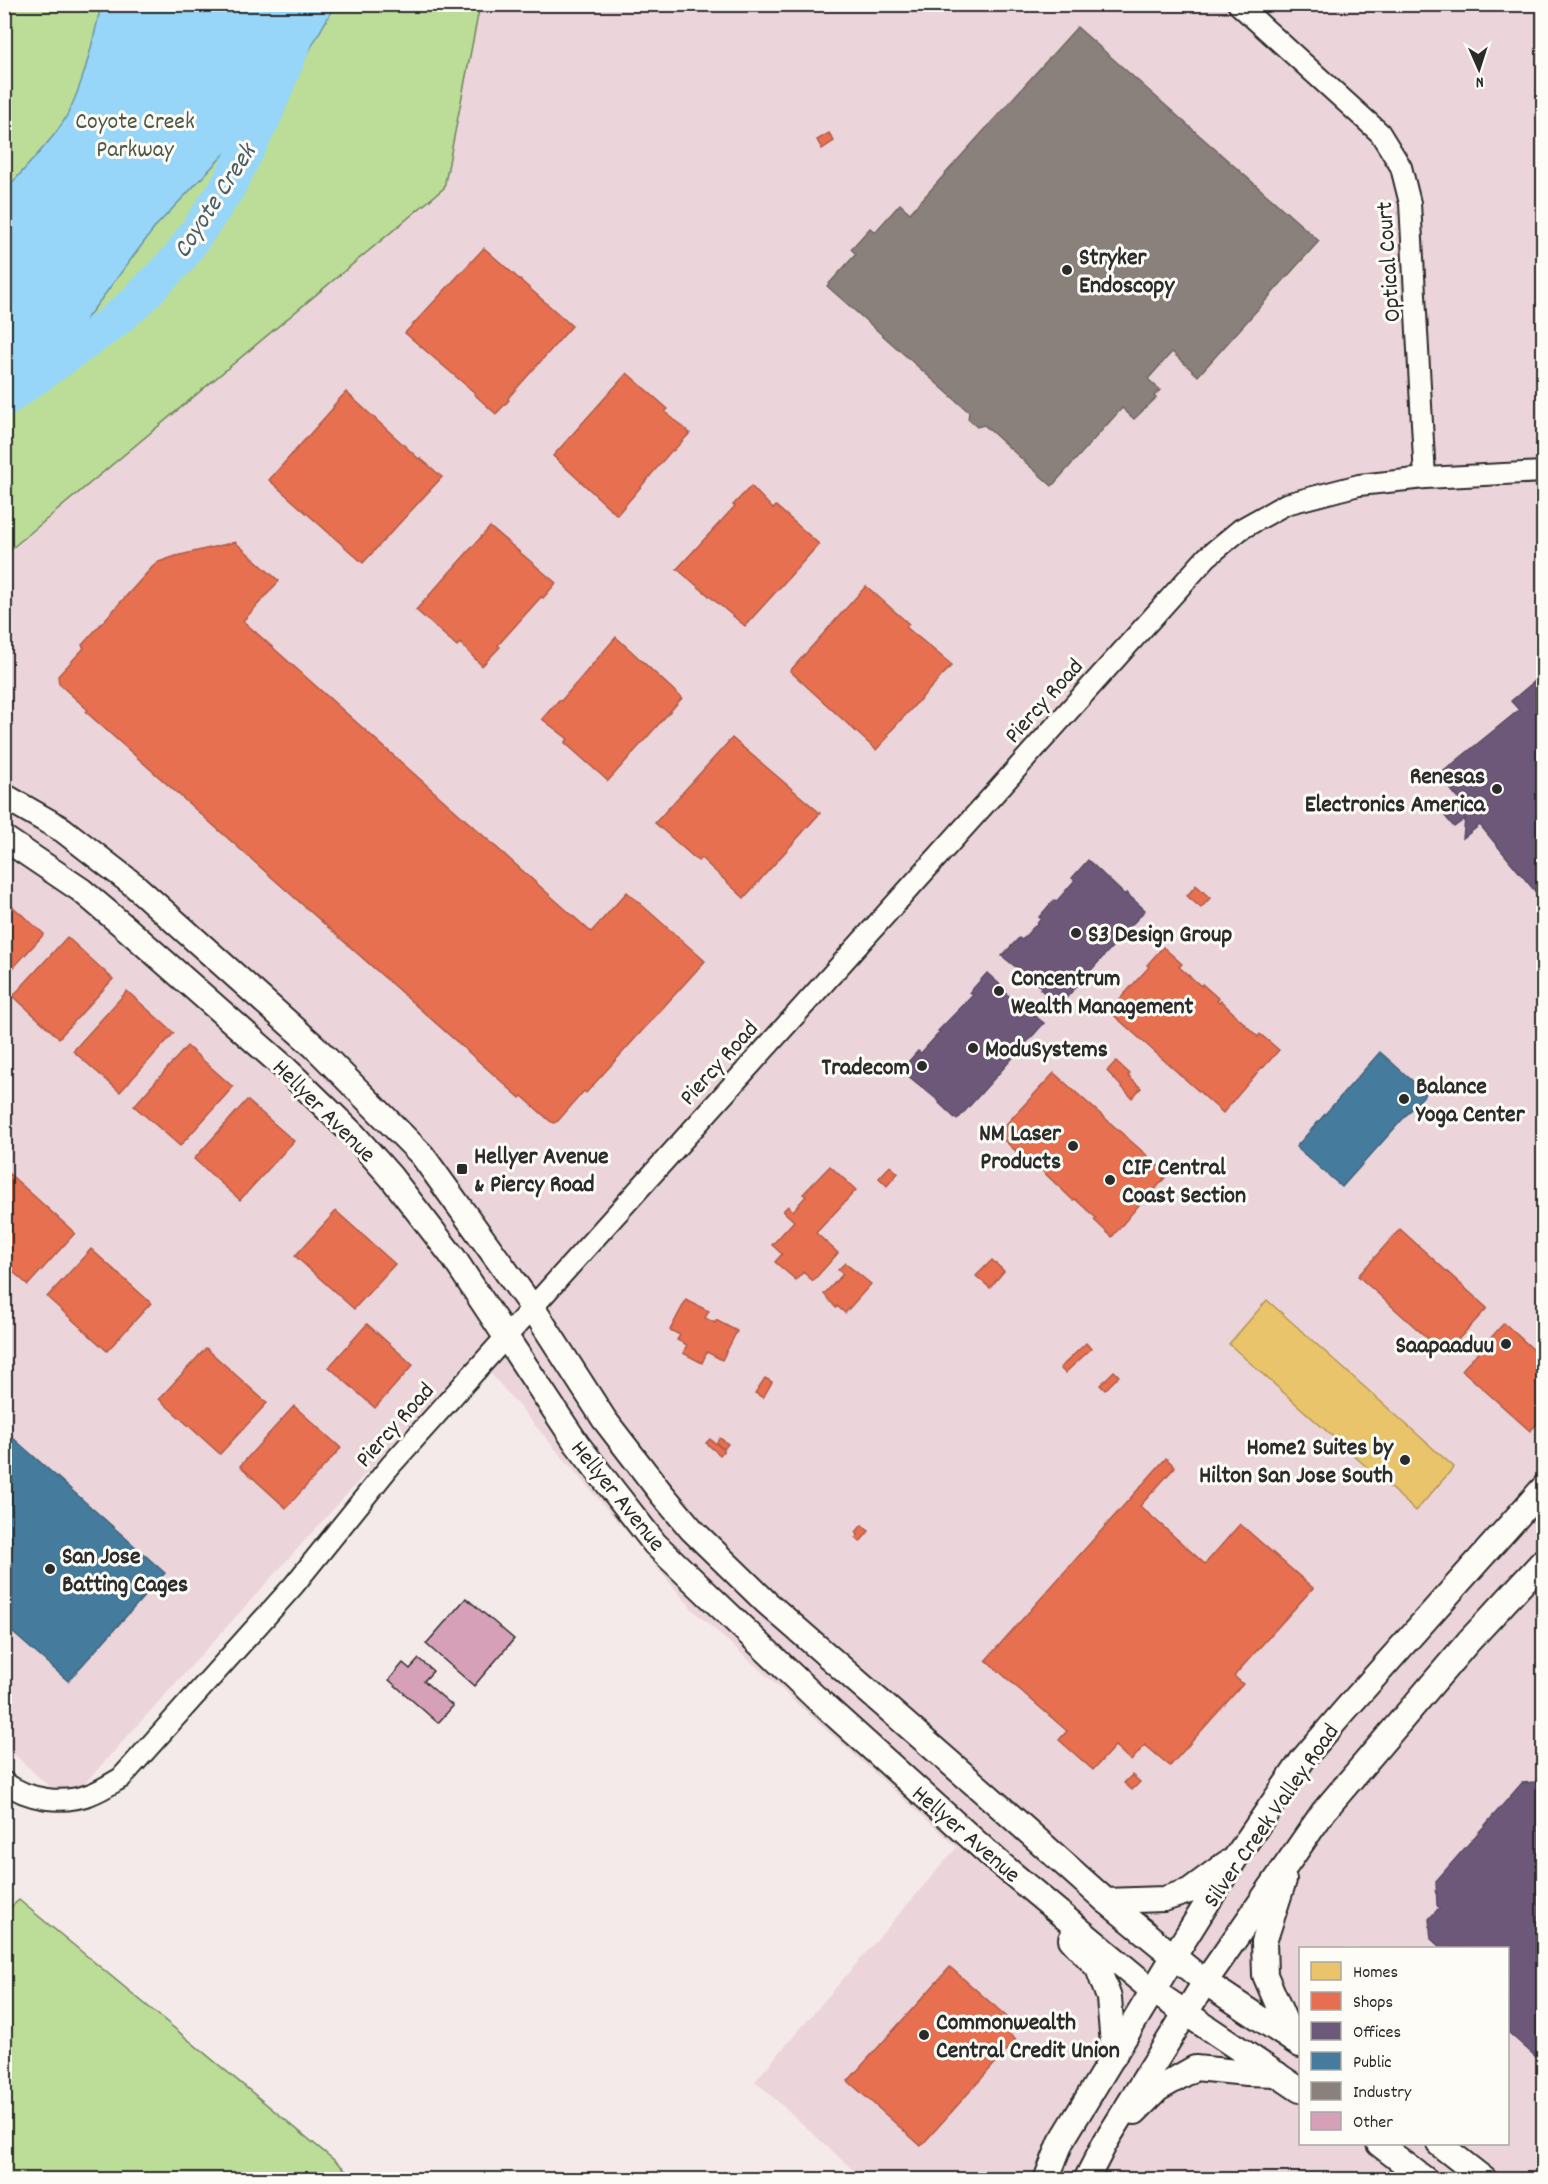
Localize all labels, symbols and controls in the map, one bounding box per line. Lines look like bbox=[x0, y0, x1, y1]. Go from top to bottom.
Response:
north arrow bbox=[1449, 39, 1509, 99]
text: N bbox=[1475, 70, 1484, 93]
park label: Coyote Creek Parkway bbox=[75, 106, 195, 168]
water label: Coyote Creek bbox=[165, 136, 268, 266]
street label: Optical Court bbox=[1369, 200, 1411, 323]
place label: Stryker Endoscopy bbox=[1079, 242, 1175, 304]
marker: Stryker Endoscopy bbox=[1060, 263, 1074, 277]
street label: Piercy Road bbox=[998, 652, 1093, 752]
place label: Renesas Electronics America bbox=[1305, 761, 1486, 823]
marker: Renesas Electronics America bbox=[1490, 782, 1504, 796]
place label: S3 Design Group bbox=[1088, 919, 1232, 953]
marker: S3 Design Group bbox=[1069, 926, 1083, 940]
place label: Concentrum Wealth Management bbox=[1011, 963, 1194, 1025]
marker: Concentrum Wealth Management bbox=[992, 984, 1006, 998]
street label: Piercy Road bbox=[673, 1014, 768, 1114]
place label: ModuSystems bbox=[985, 1034, 1108, 1068]
marker: ModuSystems bbox=[966, 1041, 980, 1055]
place label: Tradecom bbox=[822, 1052, 910, 1086]
street label: Hellyer Avenue bbox=[263, 1053, 382, 1172]
marker: Tradecom bbox=[915, 1059, 929, 1073]
place label: Balance Yoga Center bbox=[1415, 1071, 1526, 1133]
marker: Balance Yoga Center bbox=[1397, 1092, 1411, 1106]
place label: NM Laser Products bbox=[979, 1118, 1062, 1180]
marker: NM Laser Products bbox=[1066, 1139, 1080, 1153]
place label: Hellyer Avenue & Piercy Road bbox=[474, 1141, 609, 1203]
place label: CIF Central Coast Section bbox=[1122, 1152, 1246, 1214]
marker: Hellyer Avenue & Piercy Road bbox=[455, 1162, 469, 1176]
marker: CIF Central Coast Section bbox=[1103, 1173, 1117, 1187]
place label: Saapaaduu bbox=[1395, 1330, 1494, 1364]
marker: Saapaaduu bbox=[1499, 1337, 1513, 1351]
street label: Piercy Road bbox=[349, 1376, 444, 1476]
place label: Home2 Suites by Hilton San Jose South bbox=[1199, 1432, 1394, 1494]
street label: Hellyer Avenue bbox=[561, 1434, 672, 1560]
marker: Home2 Suites by Hilton San Jose South bbox=[1398, 1453, 1412, 1467]
place label: San Jose Batting Cages bbox=[62, 1541, 188, 1603]
marker: San Jose Batting Cages bbox=[43, 1562, 57, 1576]
street label: Silver Creek Valley Road bbox=[1196, 1718, 1349, 1916]
street label: Hellyer Avenue bbox=[903, 1778, 1027, 1892]
legend bbox=[1299, 1947, 1509, 2145]
text: Homes bbox=[1353, 1961, 1398, 1986]
text: Shops bbox=[1353, 1991, 1393, 2016]
place label: Commonwealth Central Credit Union bbox=[936, 2007, 1120, 2069]
text: Offices bbox=[1353, 2021, 1401, 2046]
marker: Commonwealth Central Credit Union bbox=[917, 2028, 931, 2042]
text: Public bbox=[1353, 2051, 1392, 2076]
text: Industry bbox=[1353, 2081, 1412, 2106]
text: Other bbox=[1353, 2111, 1393, 2136]

